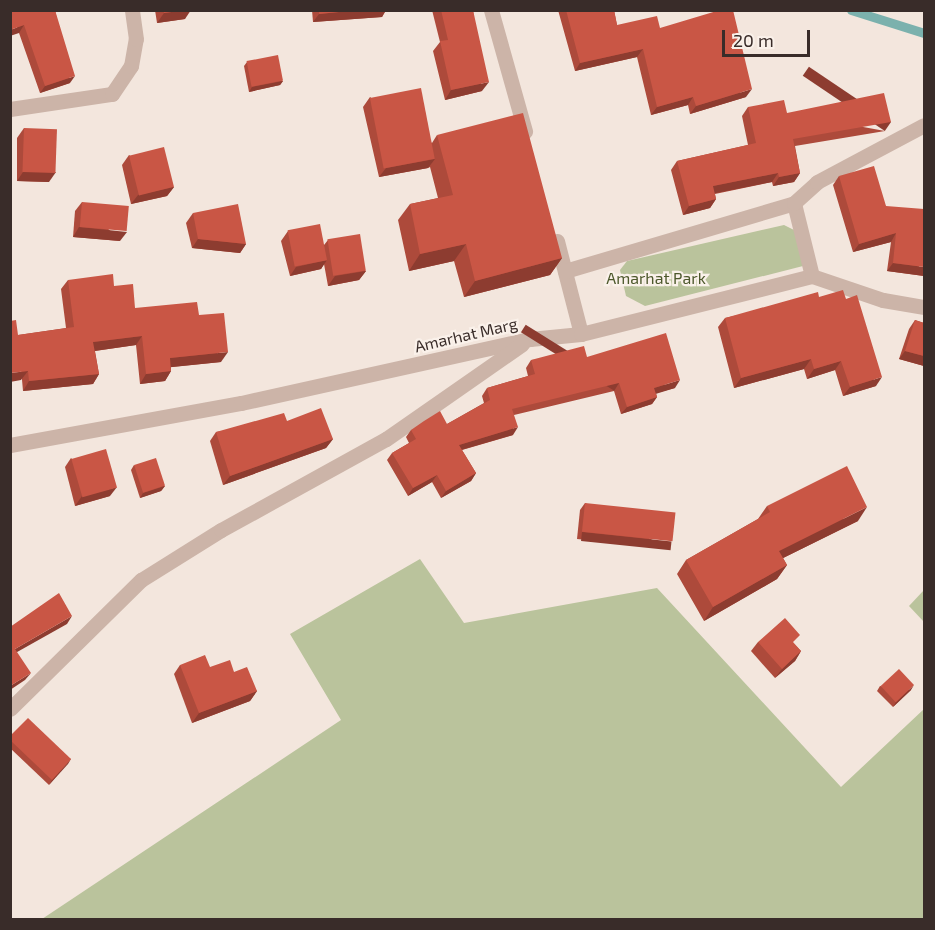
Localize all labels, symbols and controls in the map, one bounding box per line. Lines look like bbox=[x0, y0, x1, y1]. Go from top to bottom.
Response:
scale bar bbox=[725, 18, 814, 56]
text: 20 m bbox=[733, 29, 774, 51]
park label: Amarhat Park bbox=[606, 268, 706, 288]
street label: Amarhat Marg bbox=[413, 314, 519, 356]

